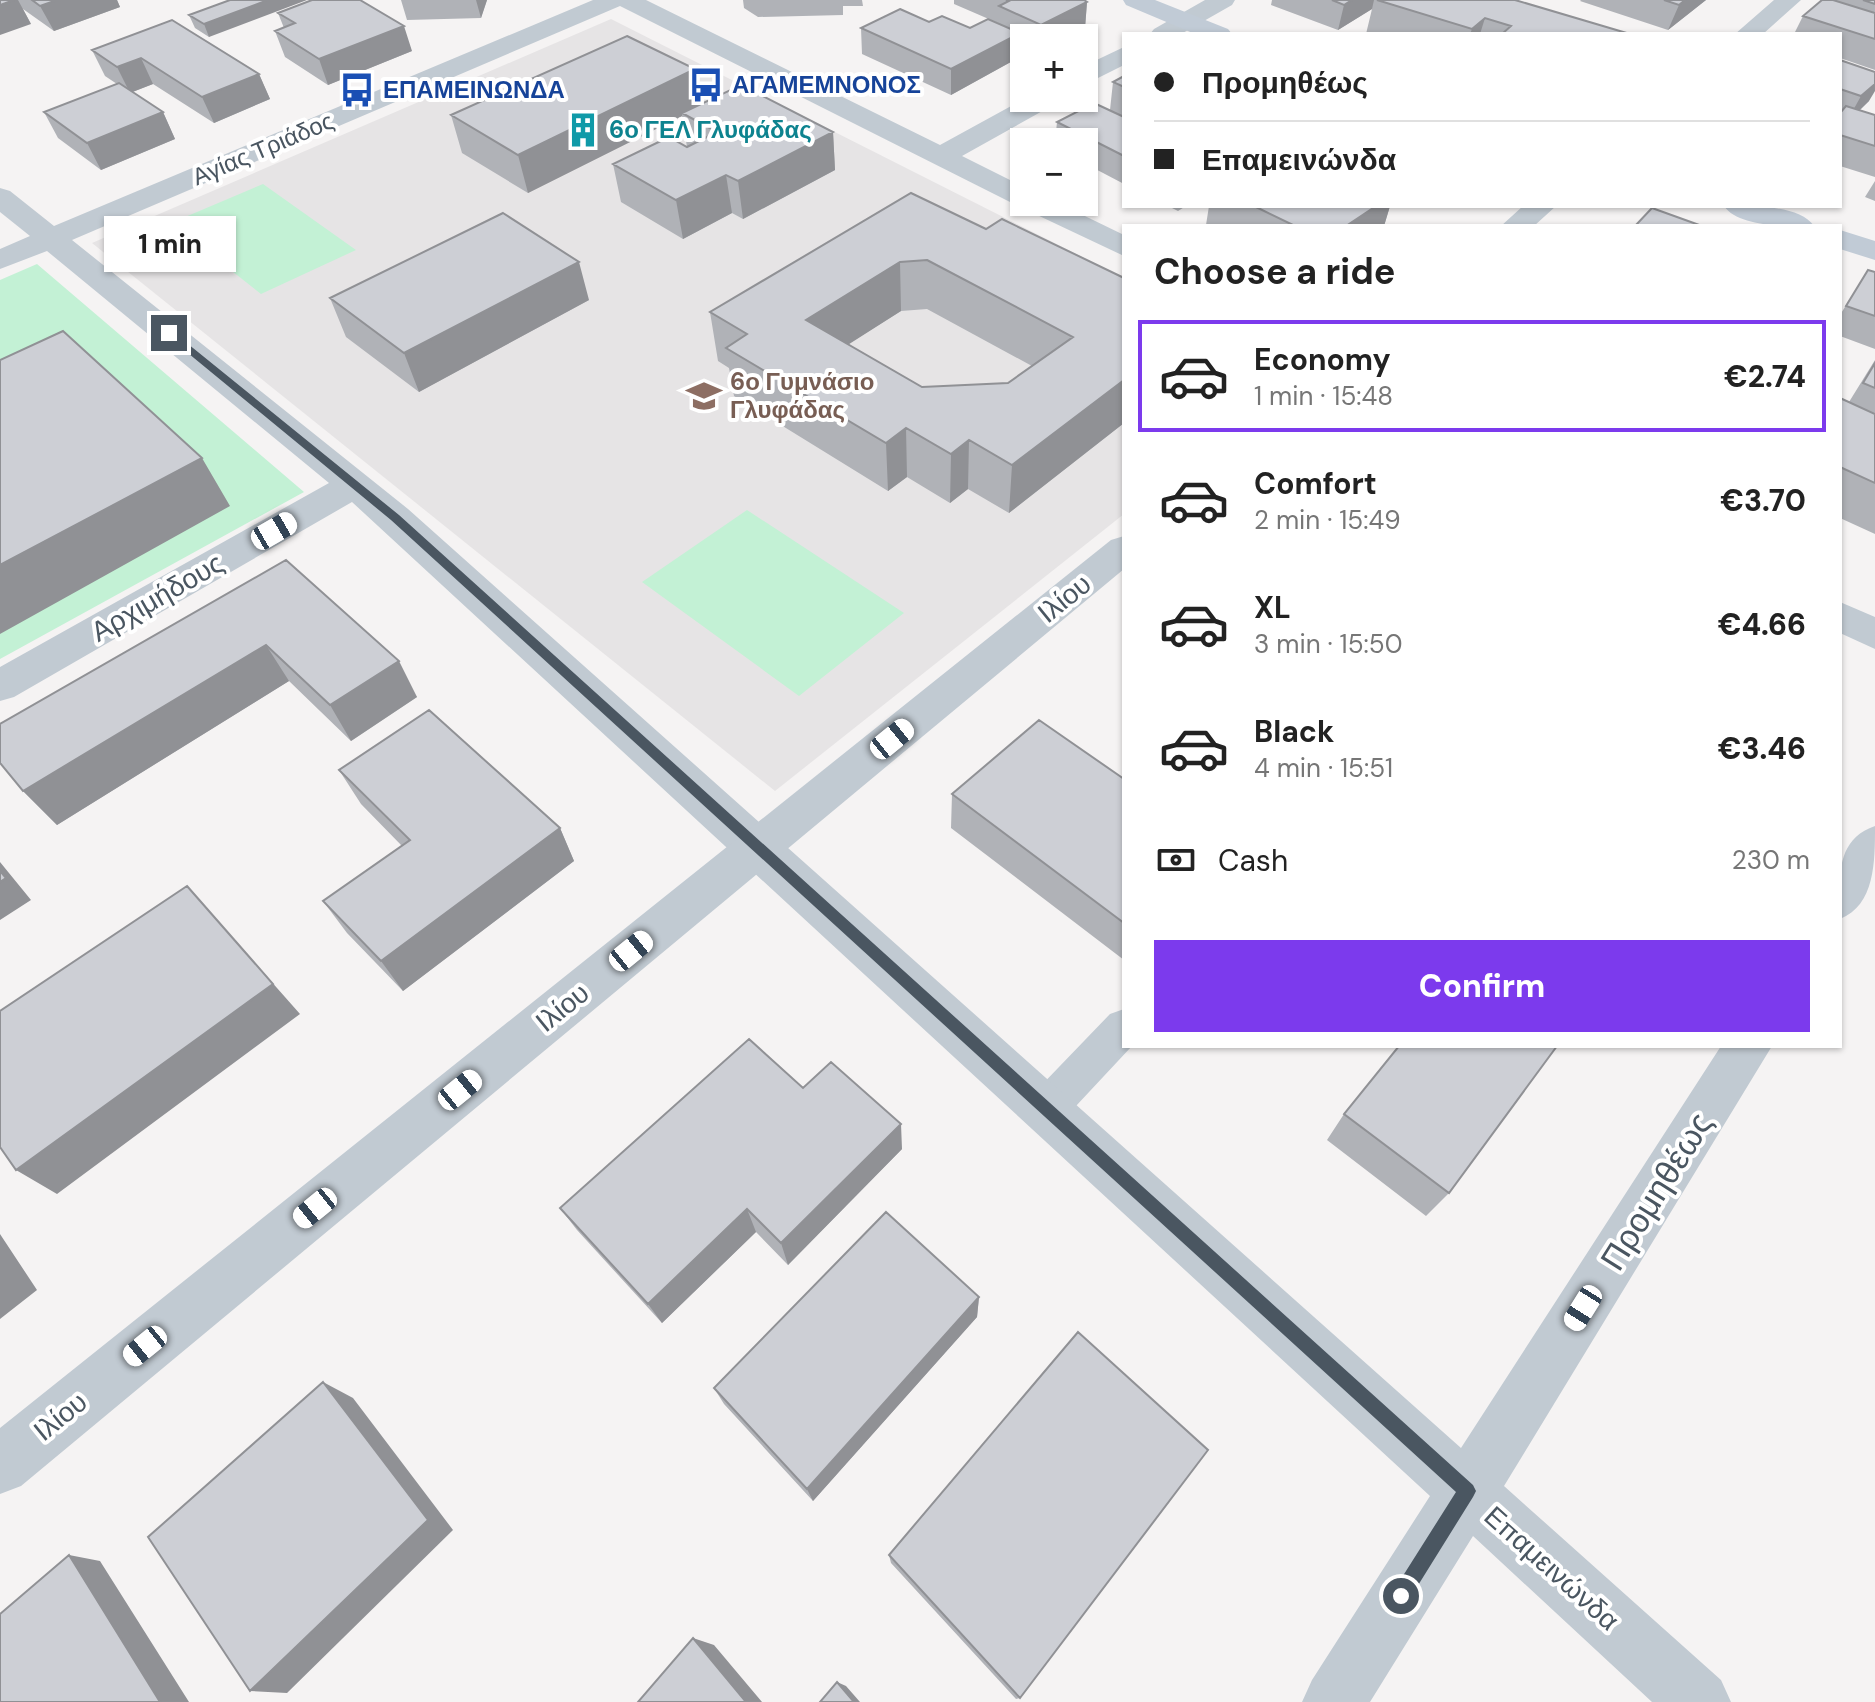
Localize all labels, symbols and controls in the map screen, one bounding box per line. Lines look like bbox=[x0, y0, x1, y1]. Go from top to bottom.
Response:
map controls bbox=[1010, 24, 1098, 216]
button: + bbox=[1010, 24, 1098, 112]
text: Προμηθέως bbox=[1202, 63, 1368, 102]
bus stop icon: ΑΓΑΜΕΜΝΟΝΟΣ bbox=[687, 66, 725, 104]
place label: ΑΓΑΜΕΜΝΟΝΟΣ bbox=[732, 69, 921, 100]
bus stop icon: ΕΠΑΜΕΙΝΩΝΔΑ bbox=[338, 71, 376, 109]
place label: ΕΠΑΜΕΙΝΩΝΔΑ bbox=[383, 74, 565, 105]
street label: Αγίας Τριάδος bbox=[187, 105, 338, 192]
building icon: 6ο ΓΕΛ Γλυφάδας bbox=[564, 111, 602, 149]
place label: 6ο ΓΕΛ Γλυφάδας bbox=[609, 114, 812, 145]
button: − bbox=[1010, 128, 1098, 216]
text: Επαμεινώνδα bbox=[1202, 140, 1396, 179]
callout: 1 min bbox=[103, 217, 235, 273]
text: 1 min bbox=[138, 227, 202, 261]
text: Choose a ride bbox=[1154, 248, 1395, 295]
route end bbox=[151, 315, 187, 351]
icon: car bbox=[1158, 340, 1230, 412]
text: Economy bbox=[1254, 340, 1391, 379]
text: €2.74 bbox=[1724, 357, 1806, 396]
place label: 6ο Γυμνάσιο Γλυφάδας bbox=[730, 366, 874, 425]
school or university icon: 6ο Γυμνάσιο Γλυφάδας bbox=[685, 377, 723, 415]
text: 1 min · 15:48 bbox=[1254, 379, 1393, 413]
icon: car bbox=[1158, 464, 1230, 536]
text: Comfort bbox=[1254, 464, 1377, 503]
text: €3.70 bbox=[1720, 481, 1806, 520]
text: 2 min · 15:49 bbox=[1254, 503, 1401, 537]
car bbox=[247, 509, 301, 553]
street label: Αρχιμήδους bbox=[84, 545, 230, 650]
street label: Ιλίου bbox=[1030, 565, 1099, 631]
icon: car bbox=[1158, 588, 1230, 660]
text: XL bbox=[1254, 588, 1291, 627]
text: €4.66 bbox=[1718, 605, 1806, 644]
text: 3 min · 15:50 bbox=[1254, 627, 1402, 661]
icon: car bbox=[1158, 712, 1230, 784]
text: Black bbox=[1254, 712, 1334, 751]
car bbox=[866, 715, 918, 763]
text: €3.46 bbox=[1718, 729, 1806, 768]
text: 4 min · 15:51 bbox=[1254, 751, 1393, 785]
icon: cash bbox=[1154, 838, 1198, 882]
text: Cash bbox=[1218, 841, 1288, 880]
text: 230 m bbox=[1732, 843, 1810, 877]
car bbox=[605, 927, 657, 975]
button: Confirm bbox=[1154, 940, 1810, 1032]
street label: Ιλίου bbox=[528, 974, 597, 1040]
car bbox=[434, 1066, 486, 1114]
street label: Προμηθέως bbox=[1590, 1104, 1723, 1279]
car bbox=[289, 1184, 341, 1232]
car bbox=[1560, 1281, 1606, 1335]
car bbox=[119, 1322, 171, 1370]
street label: Ιλίου bbox=[26, 1383, 95, 1449]
street label: Επαμεινώνδα bbox=[1476, 1498, 1627, 1639]
route start bbox=[1383, 1578, 1419, 1614]

